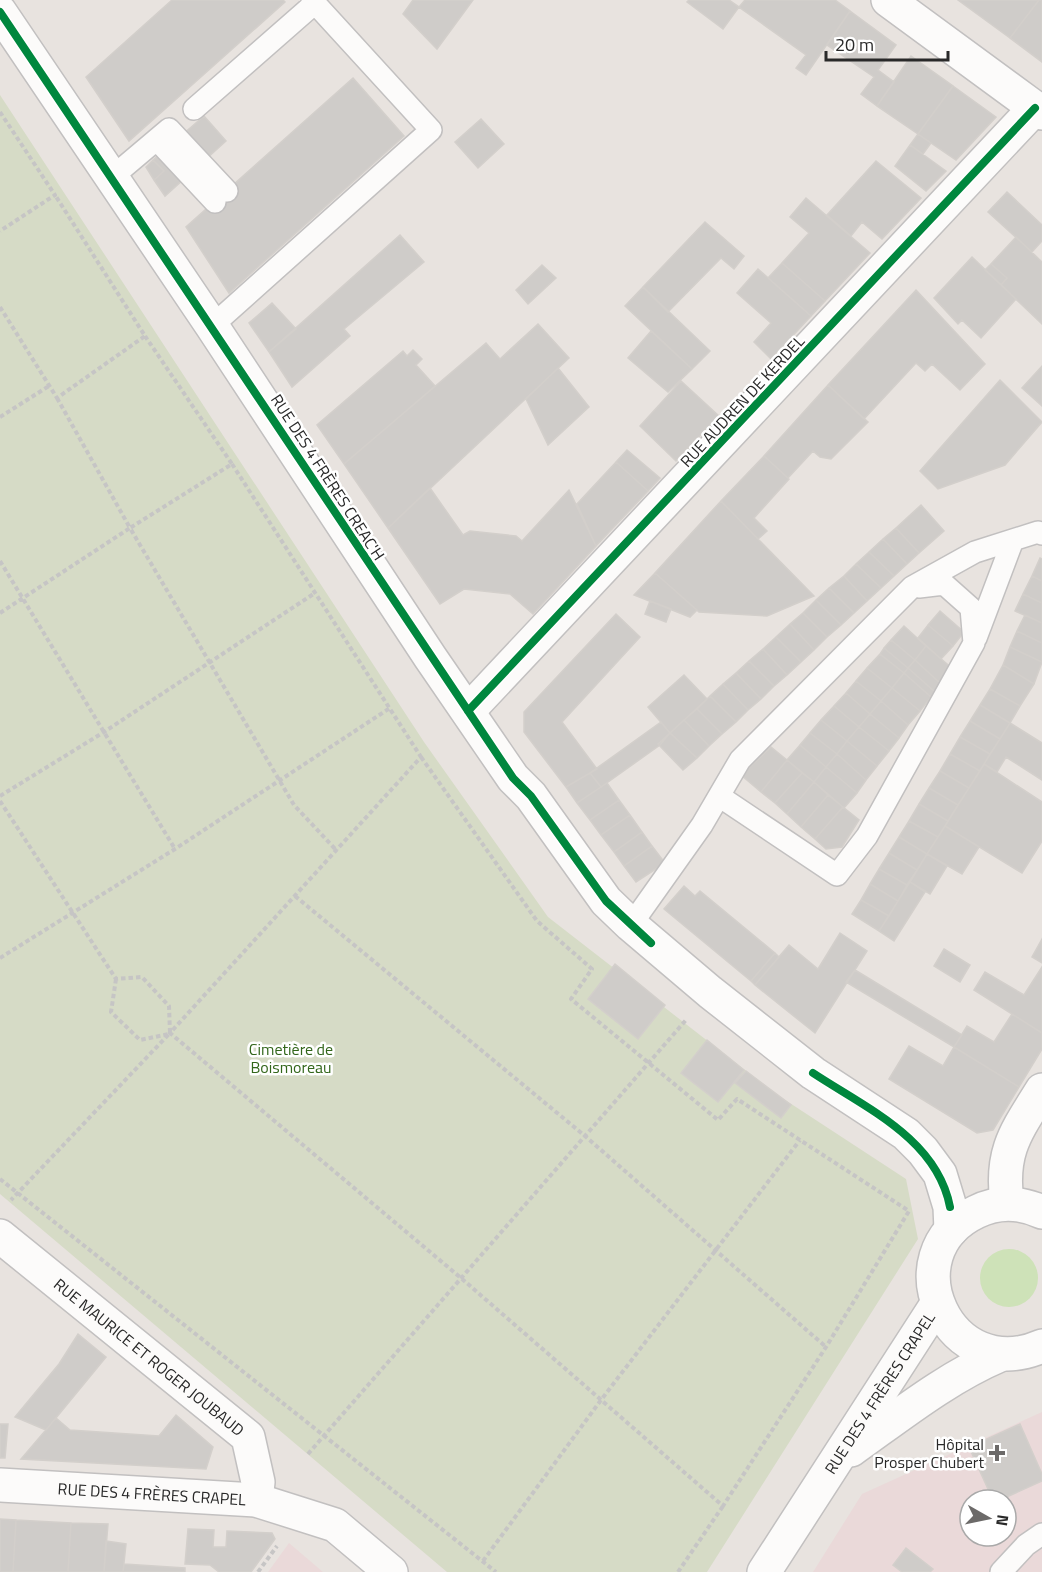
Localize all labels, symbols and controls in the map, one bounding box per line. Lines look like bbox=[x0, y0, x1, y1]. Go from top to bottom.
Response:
scale bar bbox=[826, 24, 948, 62]
text: 20 m bbox=[835, 31, 874, 58]
street label: RUE AUDREN DE KERDEL bbox=[674, 329, 810, 472]
street label: RUE DES 4 FRÈRES CREAC'H bbox=[265, 389, 391, 565]
park label: Cimetière de Boismoreau bbox=[249, 1037, 333, 1079]
street label: RUE MAURICE ET ROGER JOUBAUD bbox=[49, 1272, 250, 1442]
street label: RUE DES 4 FRÈRES CRAPEL bbox=[818, 1307, 941, 1479]
place label: Hôpital Prosper Chubert bbox=[874, 1432, 984, 1474]
marker: Hôpital Prosper Chubert bbox=[988, 1444, 1006, 1462]
street label: RUE DES 4 FRÈRES CRAPEL bbox=[57, 1476, 247, 1511]
north arrow bbox=[958, 1488, 1018, 1548]
text: N bbox=[990, 1513, 1016, 1528]

